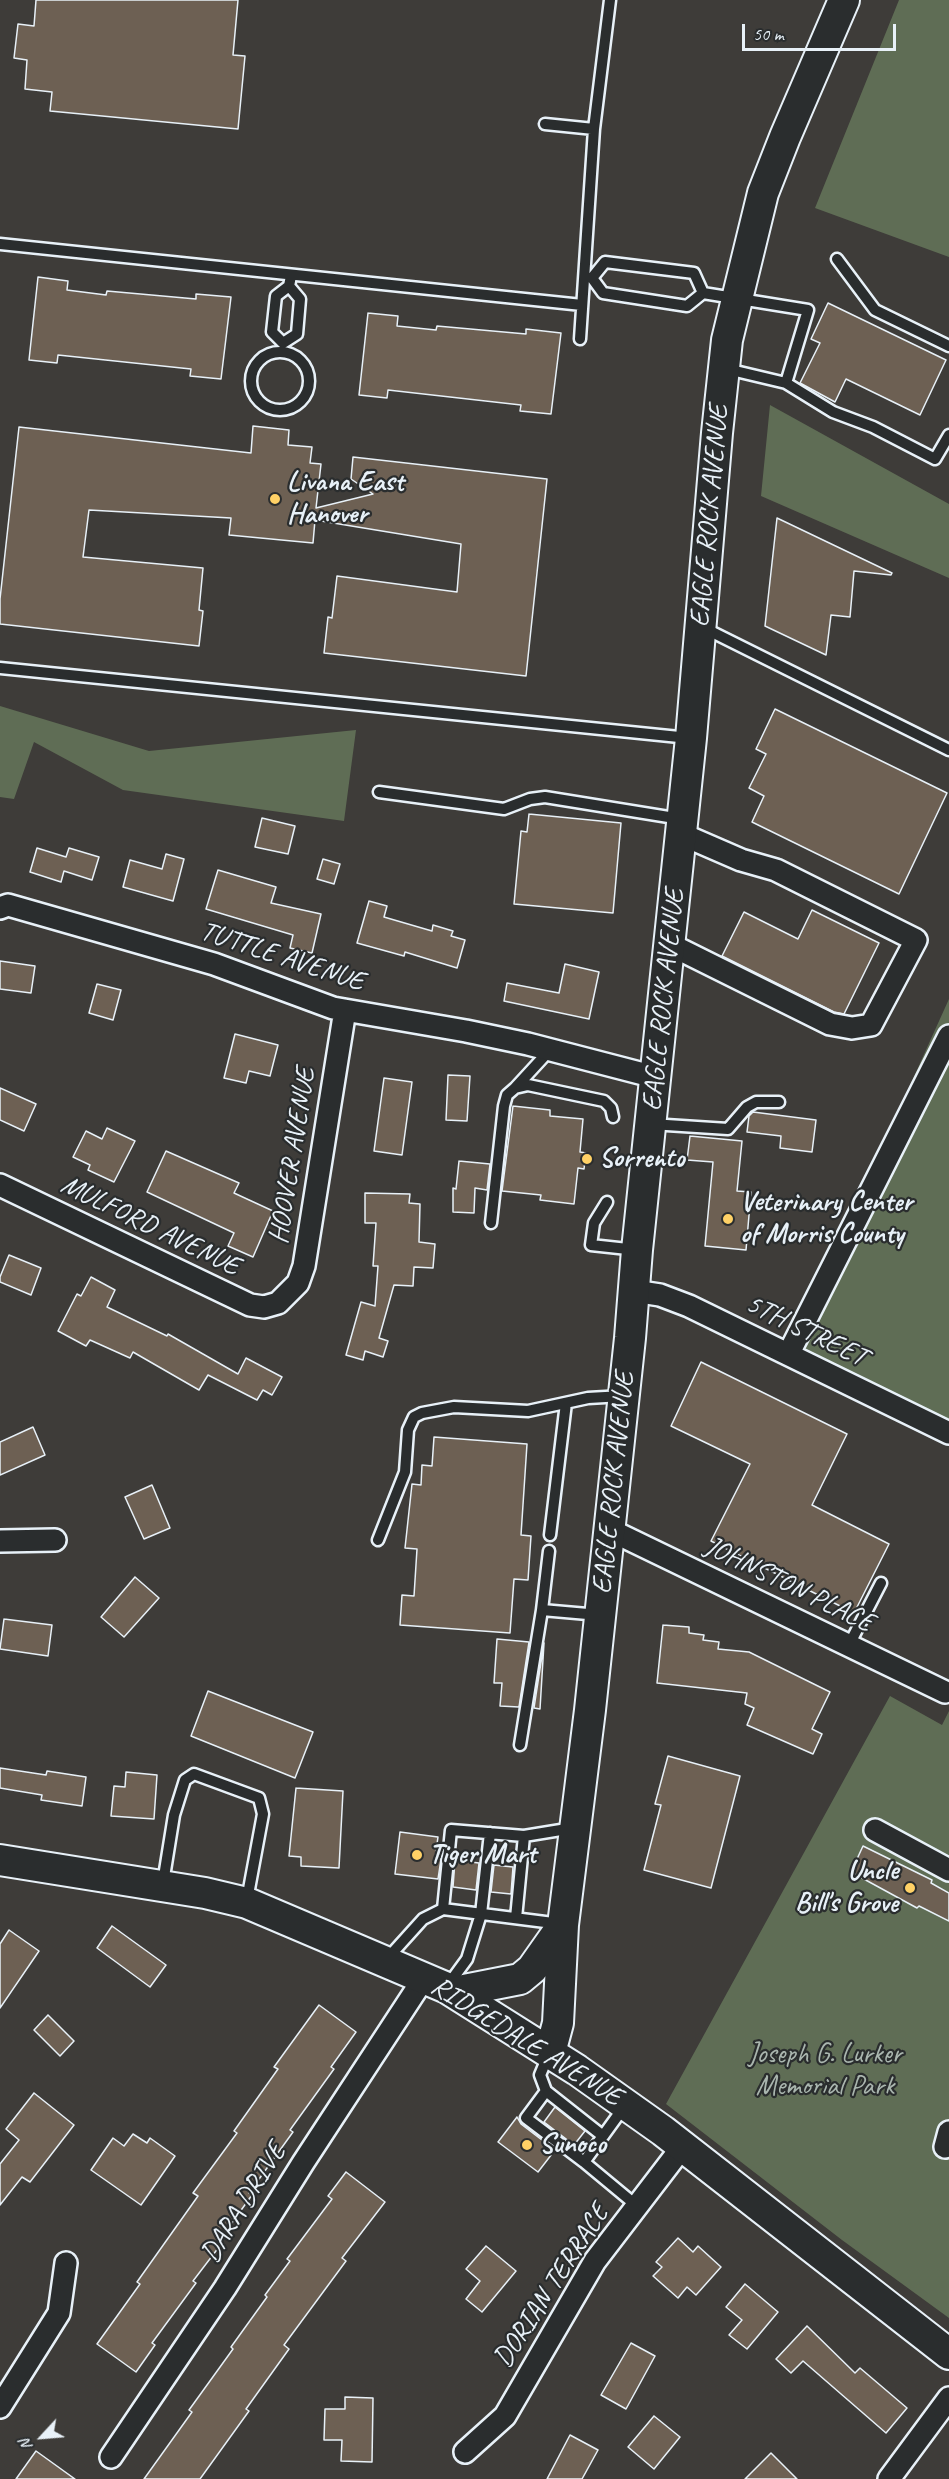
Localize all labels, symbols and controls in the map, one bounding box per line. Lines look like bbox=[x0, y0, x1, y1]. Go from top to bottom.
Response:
scale bar bbox=[745, 12, 900, 50]
text: 50 m bbox=[753, 23, 784, 45]
street label: EAGLE ROCK AVENUE bbox=[684, 404, 736, 628]
place label: Livana East Hanover bbox=[287, 466, 404, 532]
marker: Livana East Hanover bbox=[268, 492, 282, 506]
street label: EAGLE ROCK AVENUE bbox=[636, 888, 692, 1112]
street label: TUTTLE AVENUE bbox=[196, 915, 368, 999]
street label: HOOVER AVENUE bbox=[263, 1066, 323, 1246]
place label: Sorrento bbox=[599, 1142, 684, 1176]
marker: Sorrento bbox=[580, 1152, 594, 1166]
street label: MULFORD AVENUE bbox=[55, 1168, 245, 1284]
place label: Veterinary Center of Morris County bbox=[740, 1186, 912, 1252]
marker: Veterinary Center of Morris County bbox=[721, 1212, 735, 1226]
street label: 5TH STREET bbox=[740, 1287, 872, 1375]
street label: EAGLE ROCK AVENUE bbox=[586, 1371, 642, 1595]
street label: JOHNSTON PLACE bbox=[699, 1530, 879, 1640]
place label: Tiger Mart bbox=[429, 1838, 536, 1872]
marker: Tiger Mart bbox=[410, 1848, 424, 1862]
place label: Uncle Bill's Grove bbox=[795, 1855, 898, 1921]
marker: Uncle Bill's Grove bbox=[903, 1881, 917, 1895]
street label: RIDGEDALE AVENUE bbox=[424, 1970, 628, 2114]
park label: Joseph G. Lurker Memorial Park bbox=[748, 2038, 902, 2104]
place label: Sunoco bbox=[539, 2128, 606, 2162]
street label: DARA DRIVE bbox=[194, 2137, 294, 2269]
marker: Sunoco bbox=[520, 2138, 534, 2152]
street label: DORIAN TERRACE bbox=[487, 2198, 617, 2374]
north arrow bbox=[12, 2407, 72, 2467]
text: N bbox=[15, 2436, 37, 2454]

